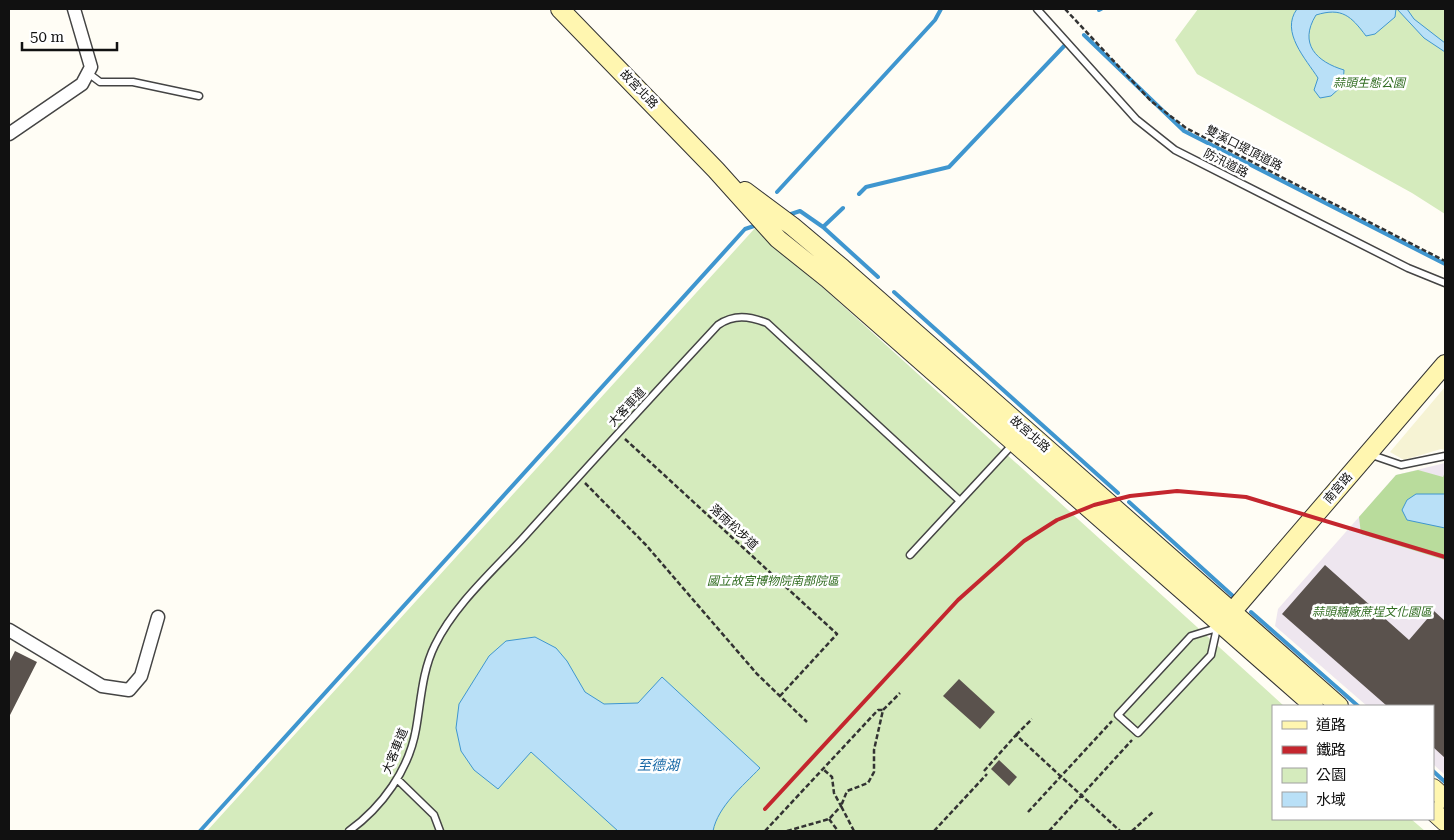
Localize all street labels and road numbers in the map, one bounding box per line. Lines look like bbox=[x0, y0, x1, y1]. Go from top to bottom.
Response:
street label: 故宮北路 bbox=[617, 67, 661, 111]
street label: 雙溪口堤頂道路 bbox=[1203, 123, 1285, 173]
street label: 防汛道路 bbox=[1201, 146, 1251, 180]
street label: 大客車道 bbox=[606, 385, 648, 429]
street label: 故宮北路 bbox=[1007, 413, 1053, 455]
street label: 南宮路 bbox=[1321, 470, 1355, 506]
street label: 落雨松步道 bbox=[707, 501, 761, 553]
street label: 大客車道 bbox=[380, 726, 410, 776]

